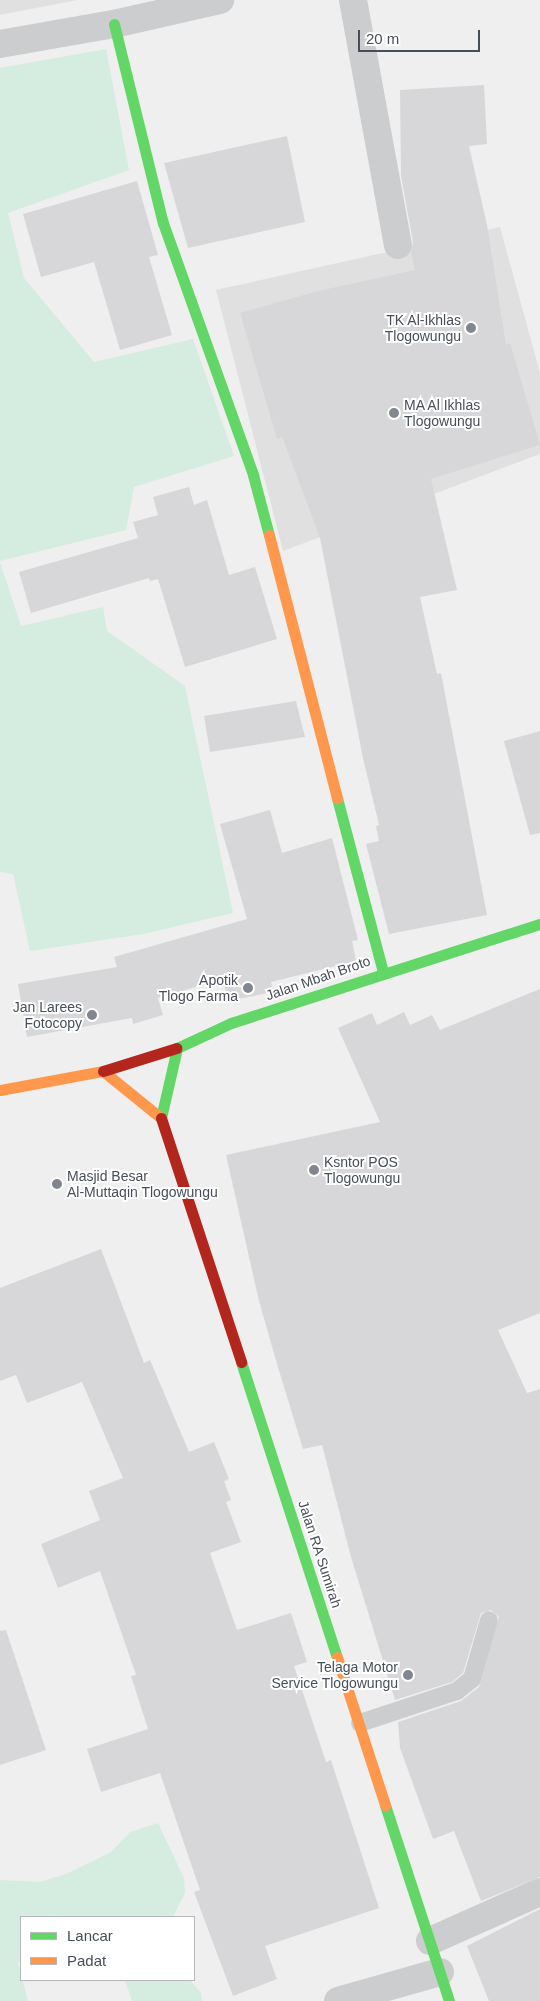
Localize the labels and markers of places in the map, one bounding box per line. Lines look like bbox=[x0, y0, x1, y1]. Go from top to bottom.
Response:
place label: TK Al-Ikhlas Tlogowungu bbox=[385, 312, 461, 344]
marker: TK Al-Ikhlas Tlogowungu bbox=[465, 322, 477, 334]
place label: MA Al Ikhlas Tlogowungu bbox=[404, 397, 482, 430]
marker: MA Al Ikhlas Tlogowungu bbox=[388, 407, 400, 419]
place label: Apotik Tlogo Farma bbox=[159, 972, 238, 1004]
marker: Apotik Tlogo Farma bbox=[242, 982, 254, 994]
place label: Jan Larees Fotocopy bbox=[13, 999, 82, 1032]
marker: Jan Larees Fotocopy bbox=[86, 1009, 98, 1021]
place label: Ksntor POS Tlogowungu bbox=[324, 1154, 400, 1186]
marker: Ksntor POS Tlogowungu bbox=[308, 1164, 320, 1176]
place label: Masjid Besar Al-Muttaqin Tlogowungu bbox=[67, 1168, 218, 1200]
marker: Masjid Besar Al-Muttaqin Tlogowungu bbox=[51, 1178, 63, 1190]
place label: Telaga Motor Service Tlogowungu bbox=[271, 1659, 398, 1691]
marker: Telaga Motor Service Tlogowungu bbox=[402, 1669, 414, 1681]

